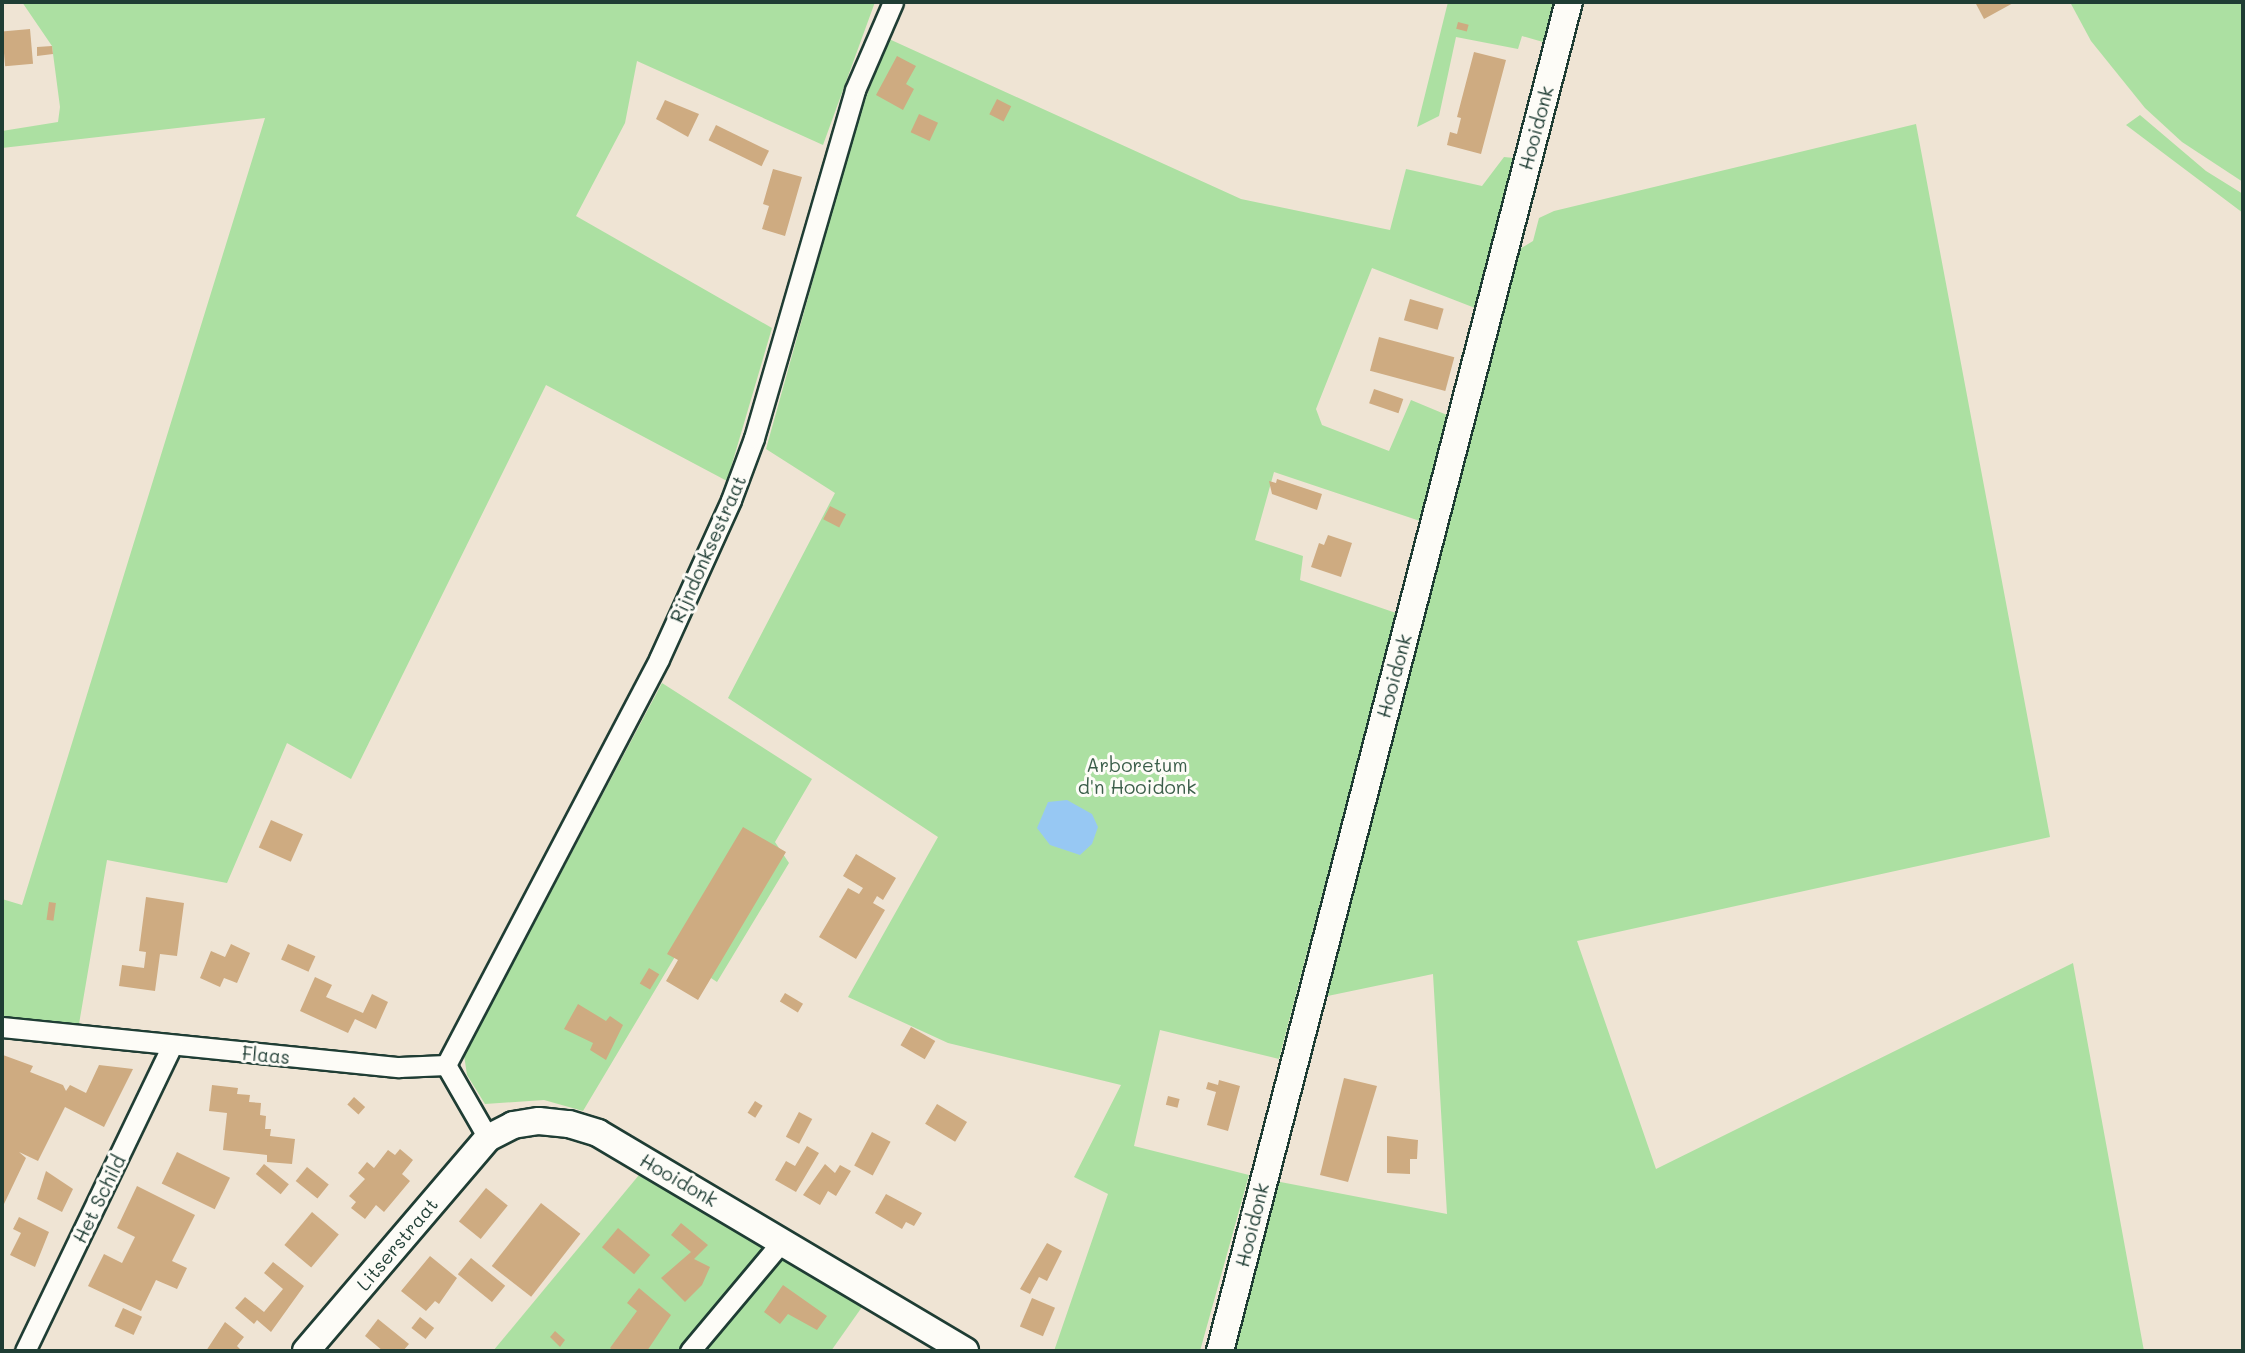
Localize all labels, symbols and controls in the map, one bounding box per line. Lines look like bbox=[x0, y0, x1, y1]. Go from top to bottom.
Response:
street label: Hooidonk bbox=[1514, 84, 1558, 172]
street label: Rijndonksestraat bbox=[665, 472, 751, 626]
street label: Hooidonk bbox=[1372, 632, 1416, 720]
park label: Arboretum d'n Hooidonk bbox=[1078, 754, 1196, 798]
street label: Flaas bbox=[241, 1042, 291, 1068]
street label: Hooidonk bbox=[636, 1149, 722, 1211]
street label: Het Schild bbox=[68, 1151, 130, 1247]
street label: Hooidonk bbox=[1231, 1181, 1273, 1269]
street label: Litserstraat bbox=[352, 1193, 442, 1295]

